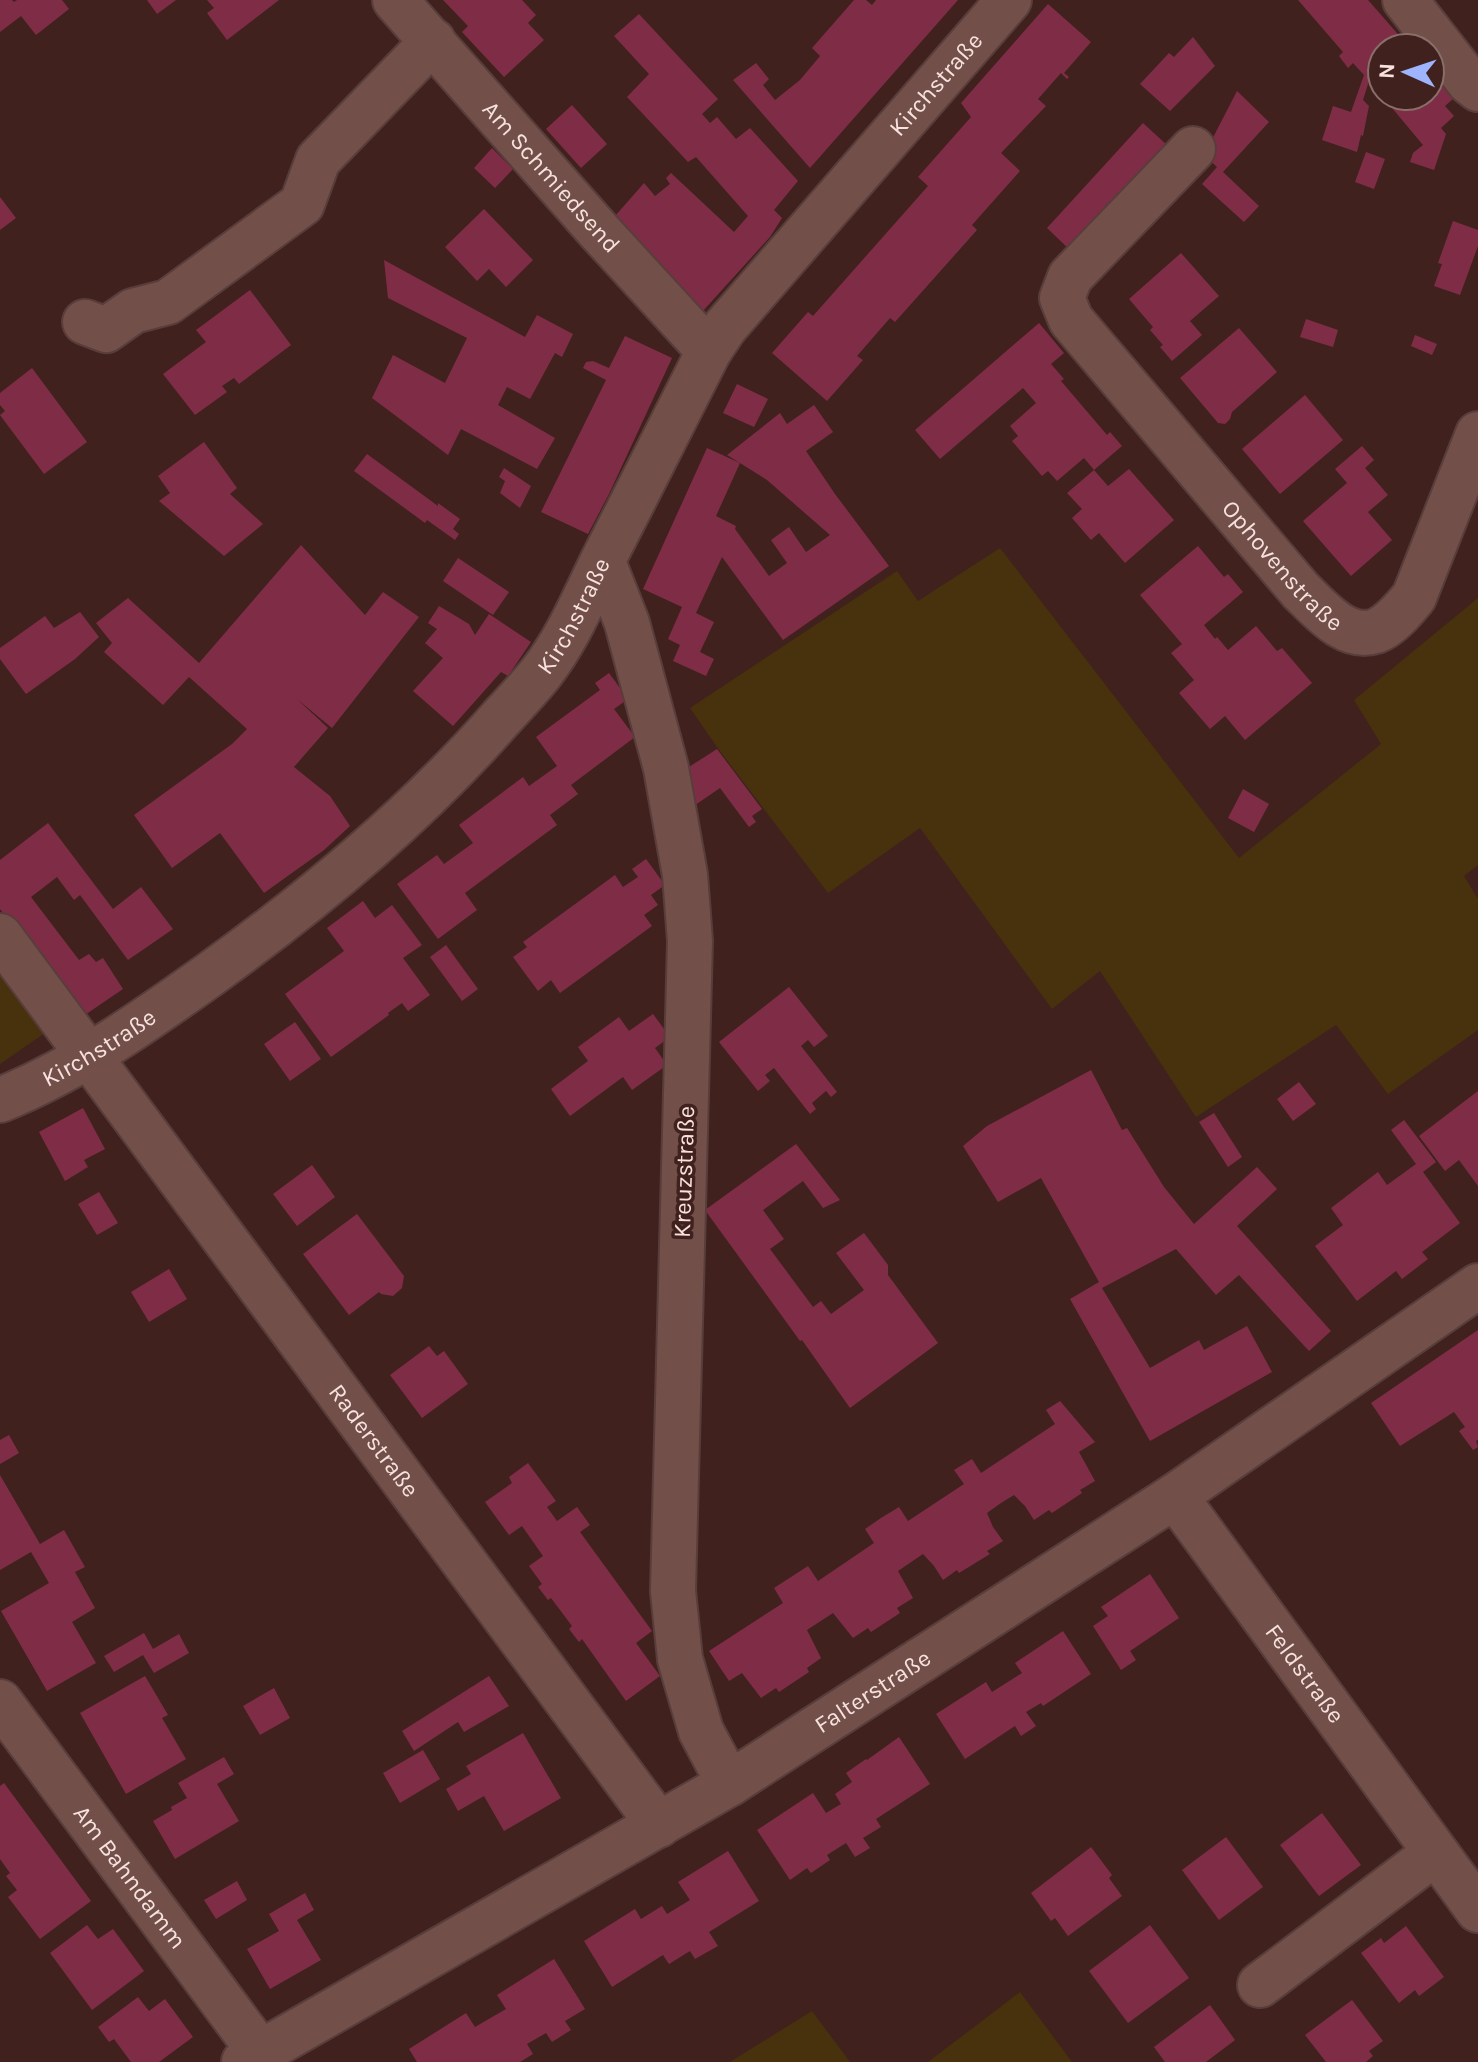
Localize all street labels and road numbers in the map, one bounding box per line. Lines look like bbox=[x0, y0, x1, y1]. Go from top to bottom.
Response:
street label: Kirchstraße bbox=[883, 27, 988, 142]
street label: Am Schmiedsend bbox=[477, 95, 626, 258]
street label: Ophovenstraße bbox=[1216, 495, 1348, 637]
street label: Kirchstraße bbox=[531, 553, 616, 680]
street label: Kirchstraße bbox=[37, 1003, 161, 1093]
street label: Kreuzstraße bbox=[668, 1106, 700, 1238]
street label: Raderstraße bbox=[323, 1378, 425, 1503]
street label: Feldstraße bbox=[1259, 1619, 1350, 1729]
street label: Falterstraße bbox=[809, 1644, 936, 1739]
street label: Am Bahndamm bbox=[68, 1800, 192, 1954]

